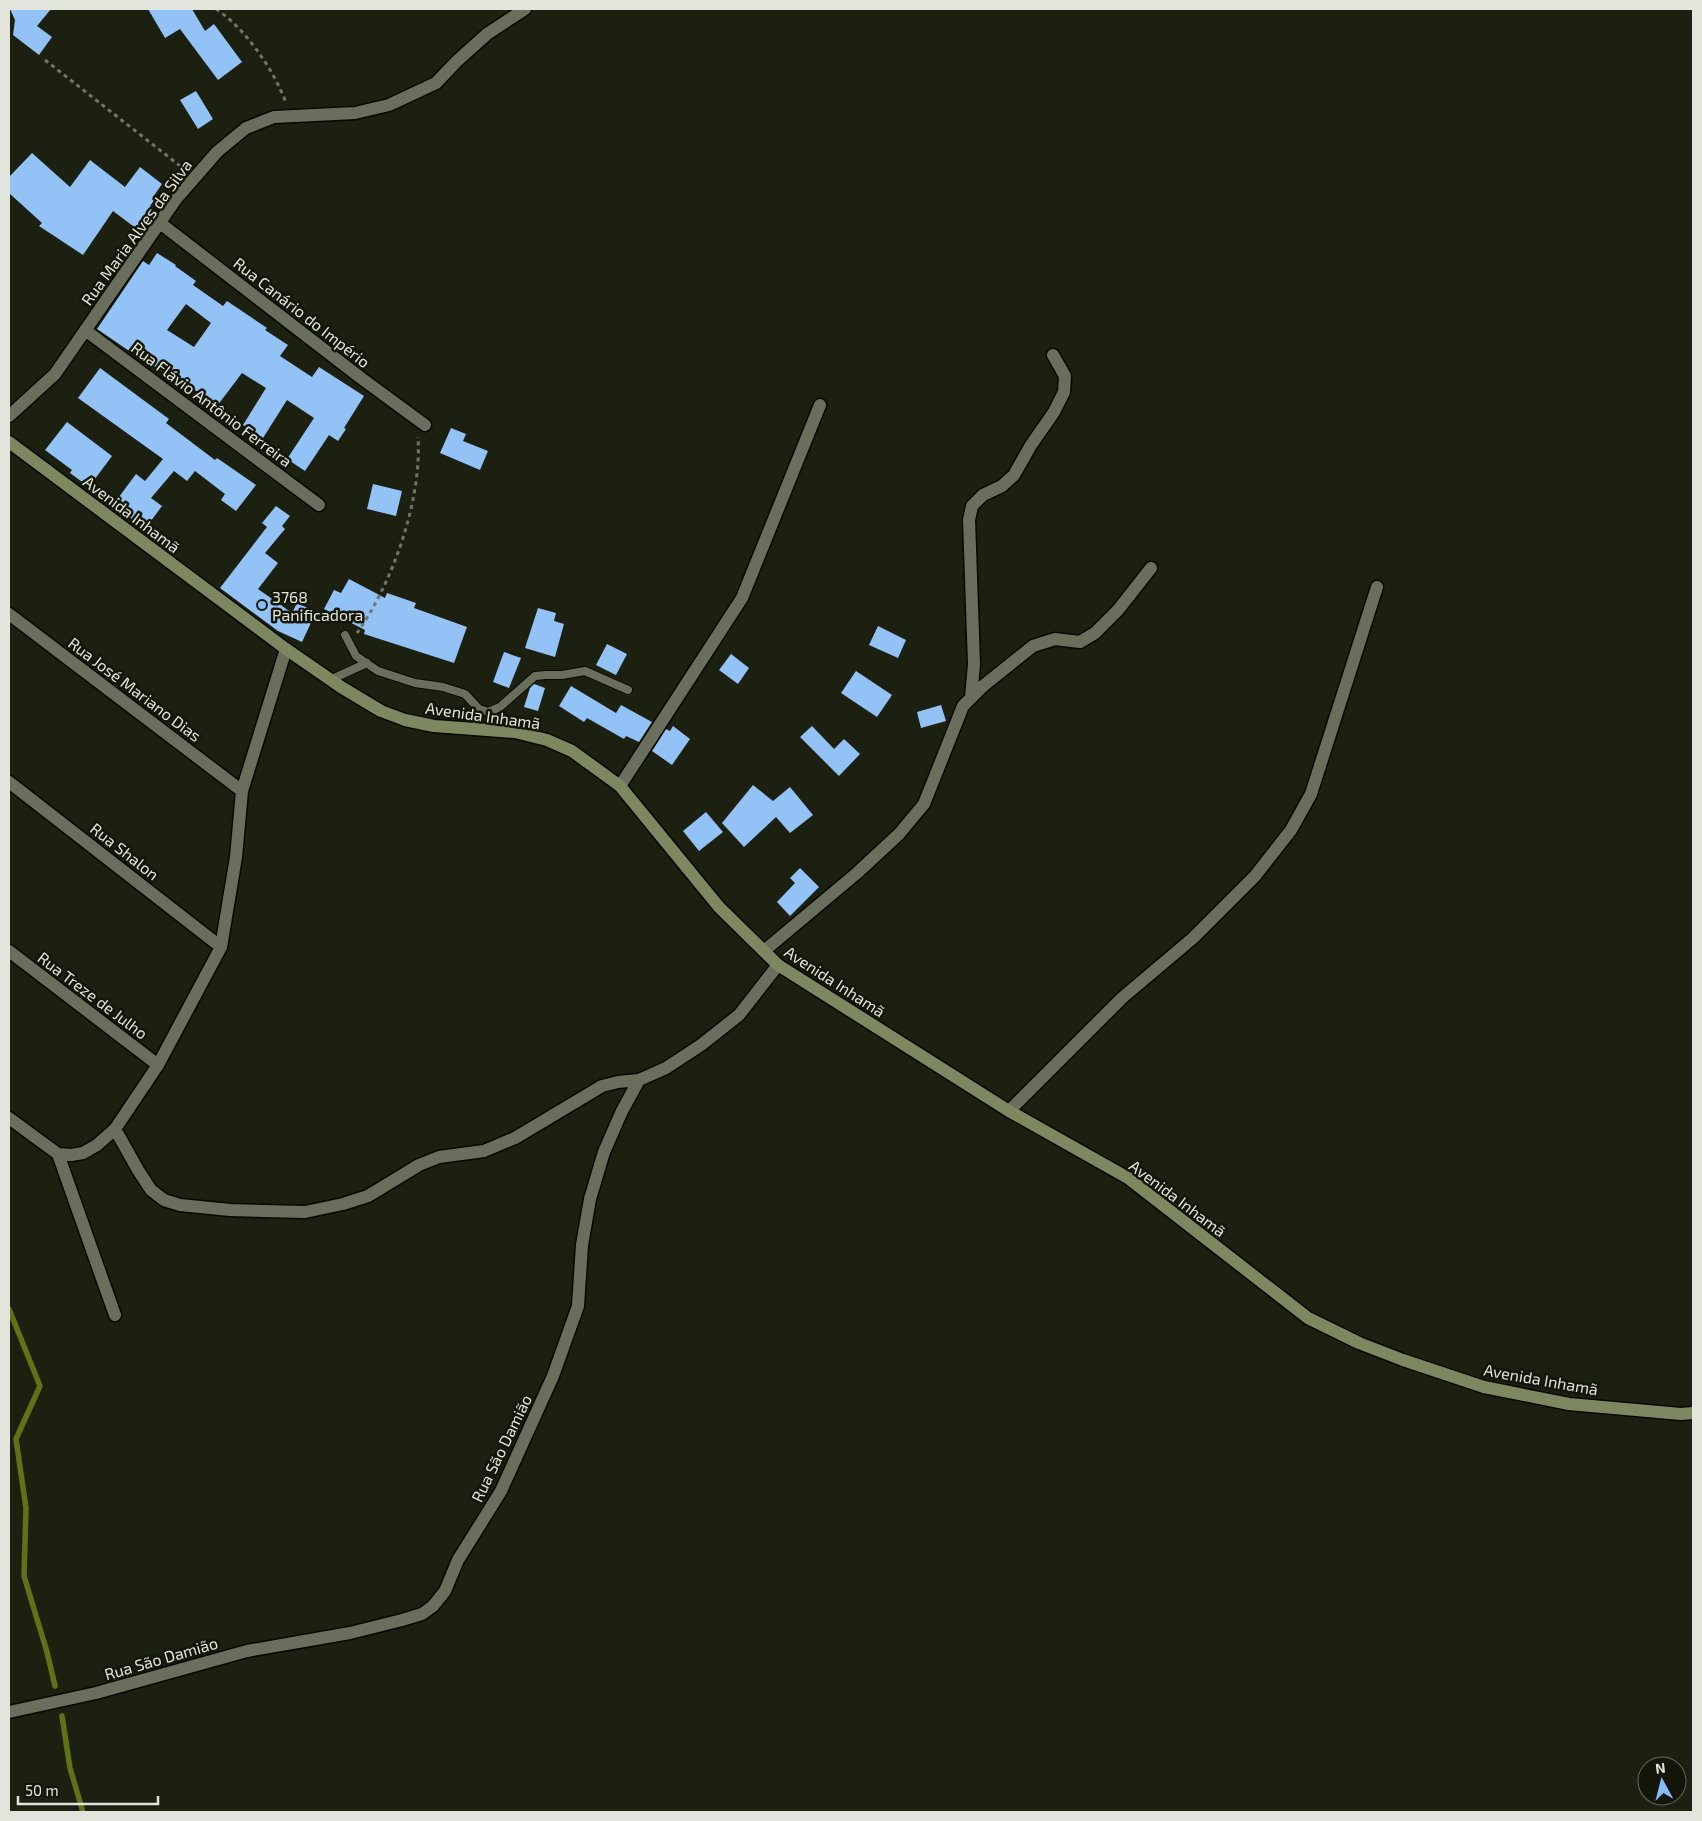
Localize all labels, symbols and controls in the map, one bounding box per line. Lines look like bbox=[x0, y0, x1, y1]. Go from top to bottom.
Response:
street label: Rua Maria Alves da Silva bbox=[77, 155, 195, 309]
street label: Rua Canário do Império bbox=[230, 253, 374, 371]
street label: Rua Flávio Antônio Ferreira bbox=[128, 337, 296, 471]
street label: Avenida Inhamã bbox=[80, 472, 184, 556]
place label: 3768 Panificadora bbox=[272, 587, 363, 624]
marker: 3768 Panificadora bbox=[256, 599, 268, 611]
street label: Rua José Mariano Dias bbox=[65, 633, 205, 745]
street label: Avenida Inhamã bbox=[424, 698, 542, 732]
street label: Rua Shalon bbox=[87, 818, 163, 884]
street label: Avenida Inhamã bbox=[781, 942, 889, 1020]
street label: Rua Treze de Julho bbox=[34, 948, 152, 1042]
street label: Avenida Inhamã bbox=[1126, 1156, 1230, 1240]
street label: Avenida Inhamã bbox=[1482, 1360, 1600, 1398]
street label: Rua São Damião bbox=[467, 1391, 535, 1505]
street label: Rua São Damião bbox=[102, 1633, 220, 1683]
north arrow bbox=[1637, 1756, 1687, 1806]
text: N bbox=[1654, 1759, 1666, 1777]
scale bar bbox=[18, 1774, 158, 1806]
text: 50 m bbox=[25, 1781, 59, 1799]

